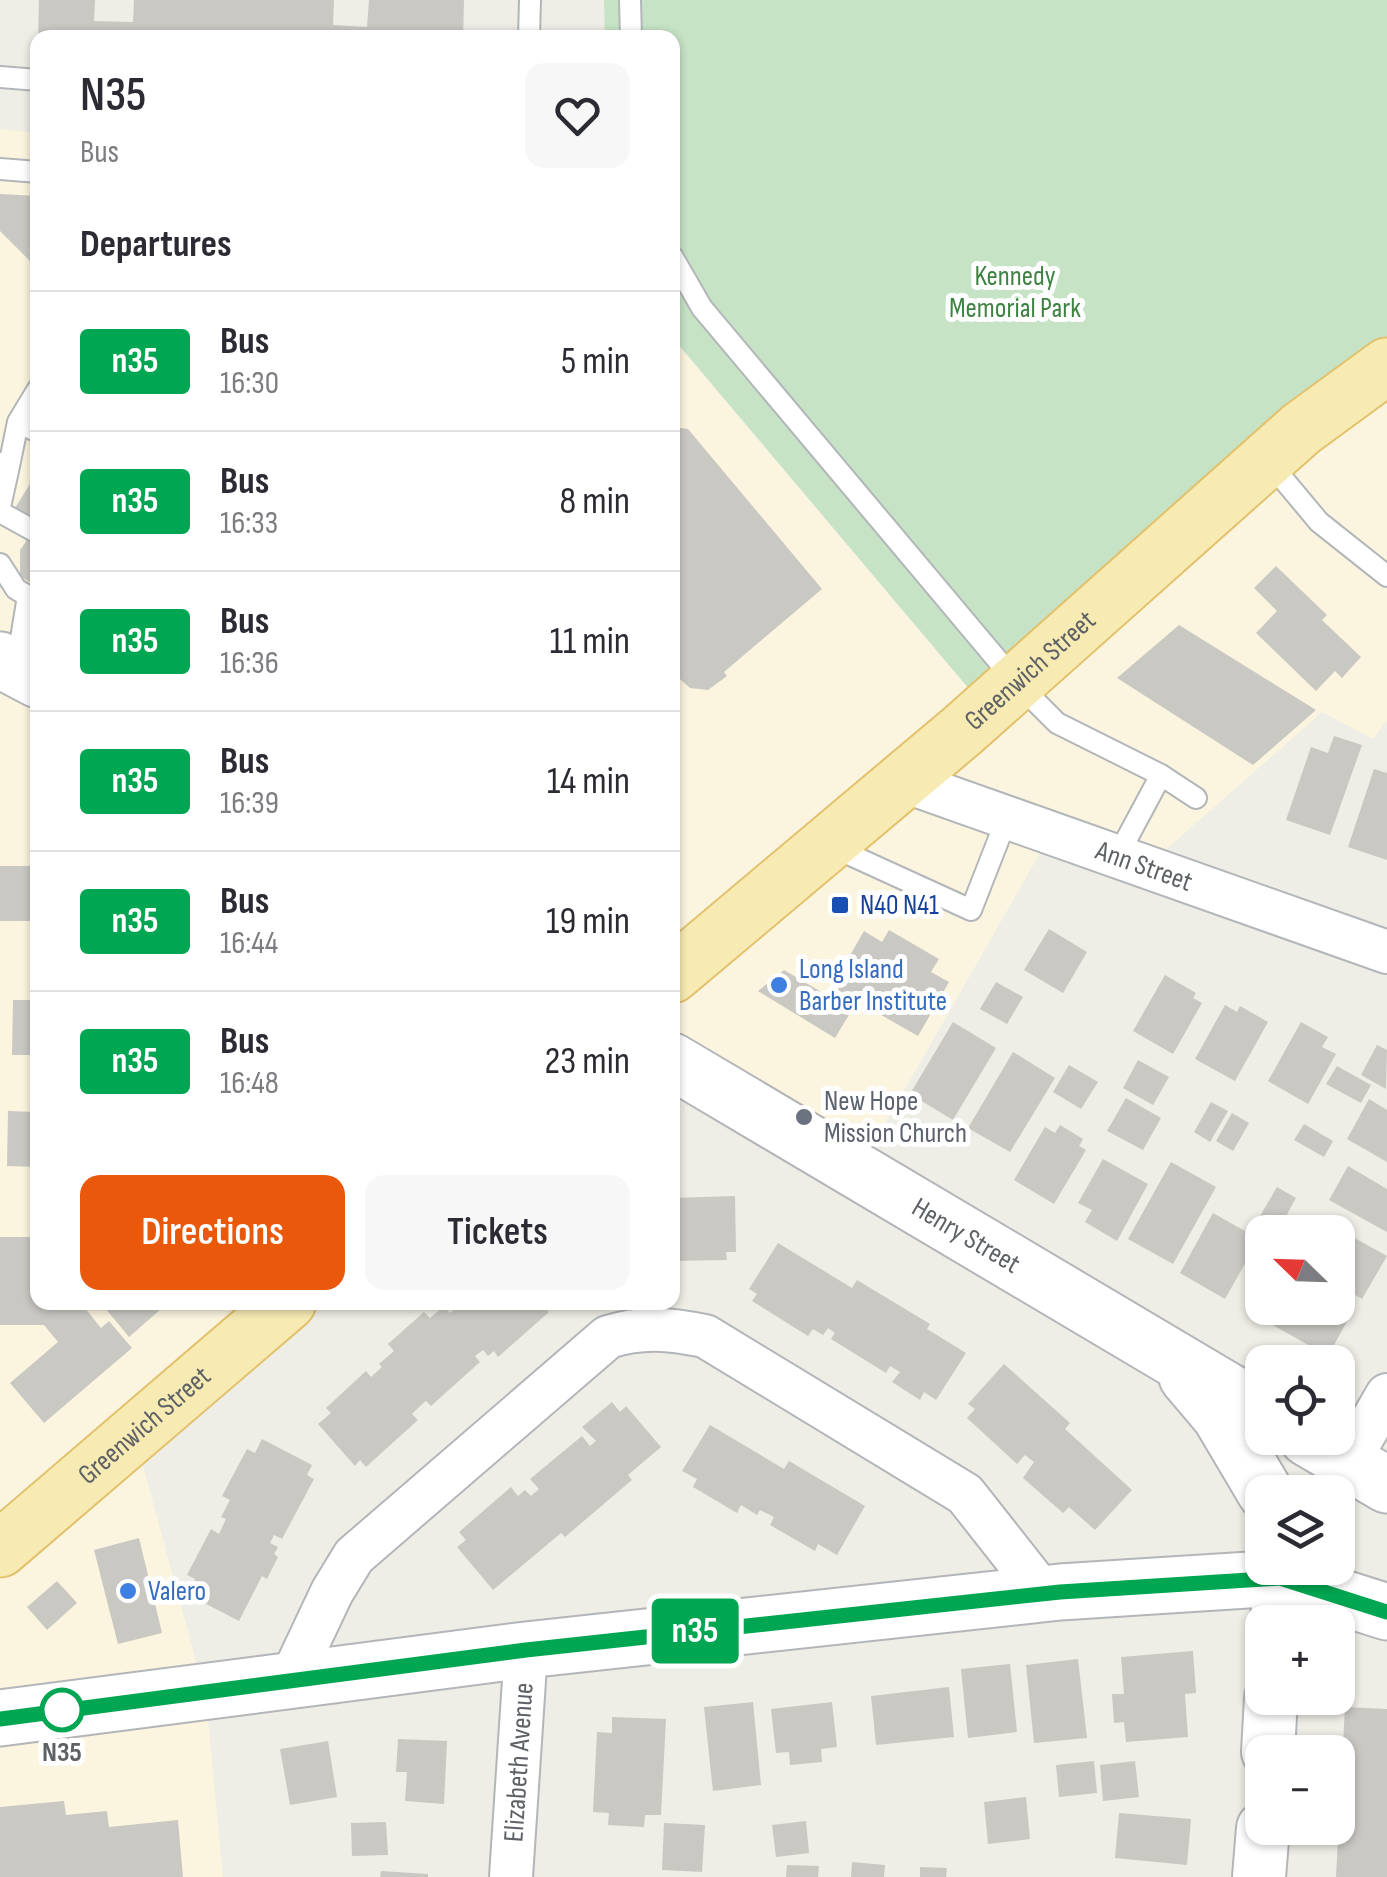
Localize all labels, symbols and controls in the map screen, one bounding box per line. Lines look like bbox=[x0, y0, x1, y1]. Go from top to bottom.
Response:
button: heart bbox=[525, 63, 630, 168]
text: N35 bbox=[80, 67, 146, 124]
text: Bus bbox=[80, 133, 119, 172]
text: Departures bbox=[80, 222, 232, 267]
park label: Kennedy Memorial Park bbox=[949, 260, 1081, 325]
text: Bus bbox=[220, 319, 269, 364]
text: 5 min bbox=[561, 339, 630, 384]
text: n35 bbox=[112, 340, 158, 383]
text: 16:30 bbox=[220, 364, 279, 403]
text: Bus bbox=[220, 459, 269, 504]
text: 8 min bbox=[560, 479, 630, 524]
text: n35 bbox=[112, 480, 158, 523]
text: 16:33 bbox=[220, 504, 278, 543]
text: Bus bbox=[220, 599, 269, 644]
street label: Greenwich Street bbox=[958, 604, 1102, 737]
text: 11 min bbox=[550, 619, 630, 664]
text: n35 bbox=[112, 620, 158, 663]
text: 16:36 bbox=[220, 644, 279, 683]
text: Bus bbox=[220, 739, 269, 784]
text: 14 min bbox=[547, 759, 630, 804]
text: n35 bbox=[112, 760, 158, 803]
text: 16:39 bbox=[220, 784, 279, 823]
street label: Ann Street bbox=[1091, 833, 1197, 898]
text: Bus bbox=[220, 879, 269, 924]
place label: N40 N41 bbox=[860, 889, 939, 922]
marker: N40 N41 bbox=[829, 894, 851, 916]
text: 19 min bbox=[546, 899, 630, 944]
text: n35 bbox=[112, 900, 158, 943]
text: 16:44 bbox=[220, 924, 278, 963]
place label: Long Island Barber Institute bbox=[799, 953, 947, 1018]
marker: Long Island Barber Institute bbox=[768, 974, 790, 996]
text: Bus bbox=[220, 1019, 269, 1064]
text: 23 min bbox=[545, 1039, 630, 1084]
text: n35 bbox=[112, 1040, 158, 1083]
text: 16:48 bbox=[220, 1064, 279, 1103]
place label: New Hope Mission Church bbox=[824, 1085, 967, 1150]
marker: New Hope Mission Church bbox=[793, 1106, 815, 1128]
button: Directions bbox=[80, 1175, 345, 1290]
button: Tickets bbox=[365, 1175, 630, 1290]
street label: Henry Street bbox=[906, 1191, 1026, 1280]
north arrow bbox=[1245, 1215, 1355, 1325]
map controls bbox=[1245, 1215, 1355, 1845]
button: locate bbox=[1245, 1345, 1355, 1455]
street label: Greenwich Street bbox=[71, 1359, 217, 1491]
button: layers bbox=[1245, 1475, 1355, 1585]
place label: Valero bbox=[148, 1575, 206, 1608]
marker: Valero bbox=[117, 1580, 139, 1602]
line badge: n35 bbox=[638, 1598, 752, 1664]
button: + bbox=[1245, 1605, 1355, 1715]
text: n35 bbox=[672, 1610, 718, 1653]
street label: Elizabeth Avenue bbox=[497, 1681, 540, 1843]
marker: N35 bbox=[41, 1689, 83, 1731]
button: − bbox=[1245, 1735, 1355, 1845]
place label: N35 bbox=[42, 1736, 82, 1769]

